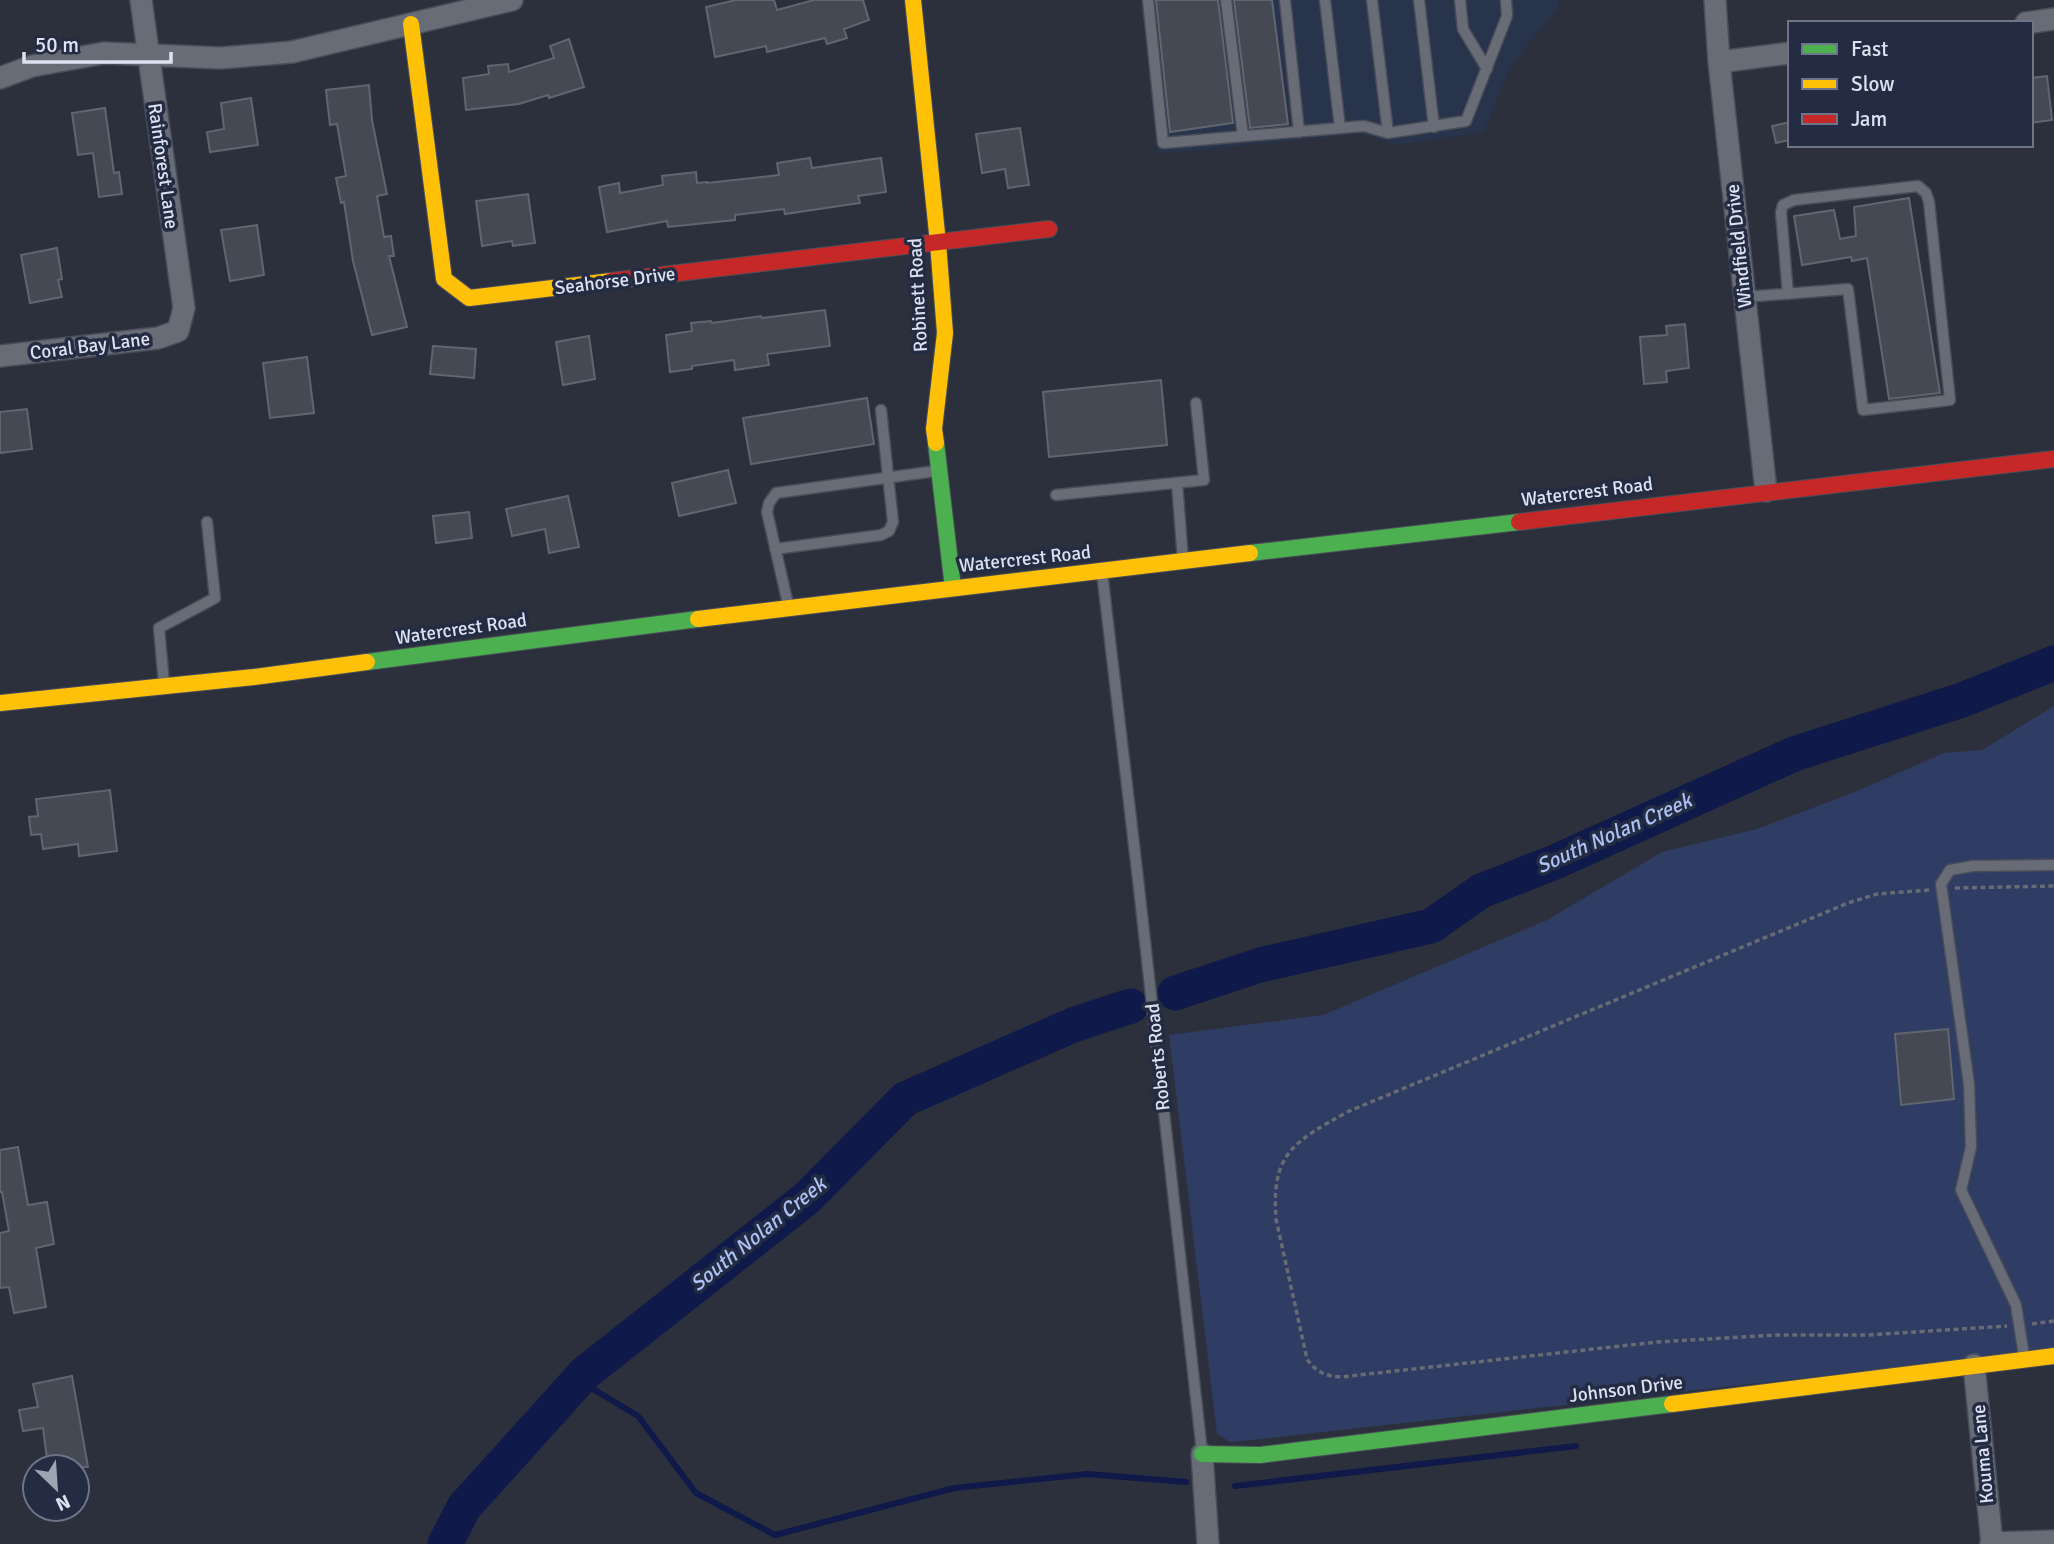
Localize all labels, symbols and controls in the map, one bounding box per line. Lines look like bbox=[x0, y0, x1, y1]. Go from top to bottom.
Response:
scale bar bbox=[24, 21, 172, 65]
legend bbox=[1788, 21, 2033, 147]
text: 50 m bbox=[35, 32, 79, 58]
text: Fast bbox=[1851, 36, 1888, 62]
text: Slow bbox=[1851, 71, 1895, 97]
street label: Rainforest Lane bbox=[142, 101, 184, 231]
text: Jam bbox=[1851, 106, 1887, 132]
street label: Windfield Drive bbox=[1721, 183, 1757, 309]
street label: Robinett Road bbox=[903, 237, 933, 353]
street label: Seahorse Drive bbox=[553, 262, 677, 300]
street label: Coral Bay Lane bbox=[29, 327, 151, 365]
street label: Watercrest Road bbox=[1520, 472, 1654, 512]
street label: Watercrest Road bbox=[958, 540, 1092, 578]
street label: Watercrest Road bbox=[394, 608, 528, 650]
water label: South Nolan Creek bbox=[1532, 786, 1698, 879]
street label: Roberts Road bbox=[1140, 1002, 1176, 1112]
water label: South Nolan Creek bbox=[685, 1170, 833, 1297]
street label: Johnson Drive bbox=[1568, 1370, 1684, 1408]
street label: Kouma Lane bbox=[1967, 1403, 1999, 1505]
north arrow bbox=[21, 1453, 91, 1523]
text: N bbox=[52, 1489, 74, 1516]

